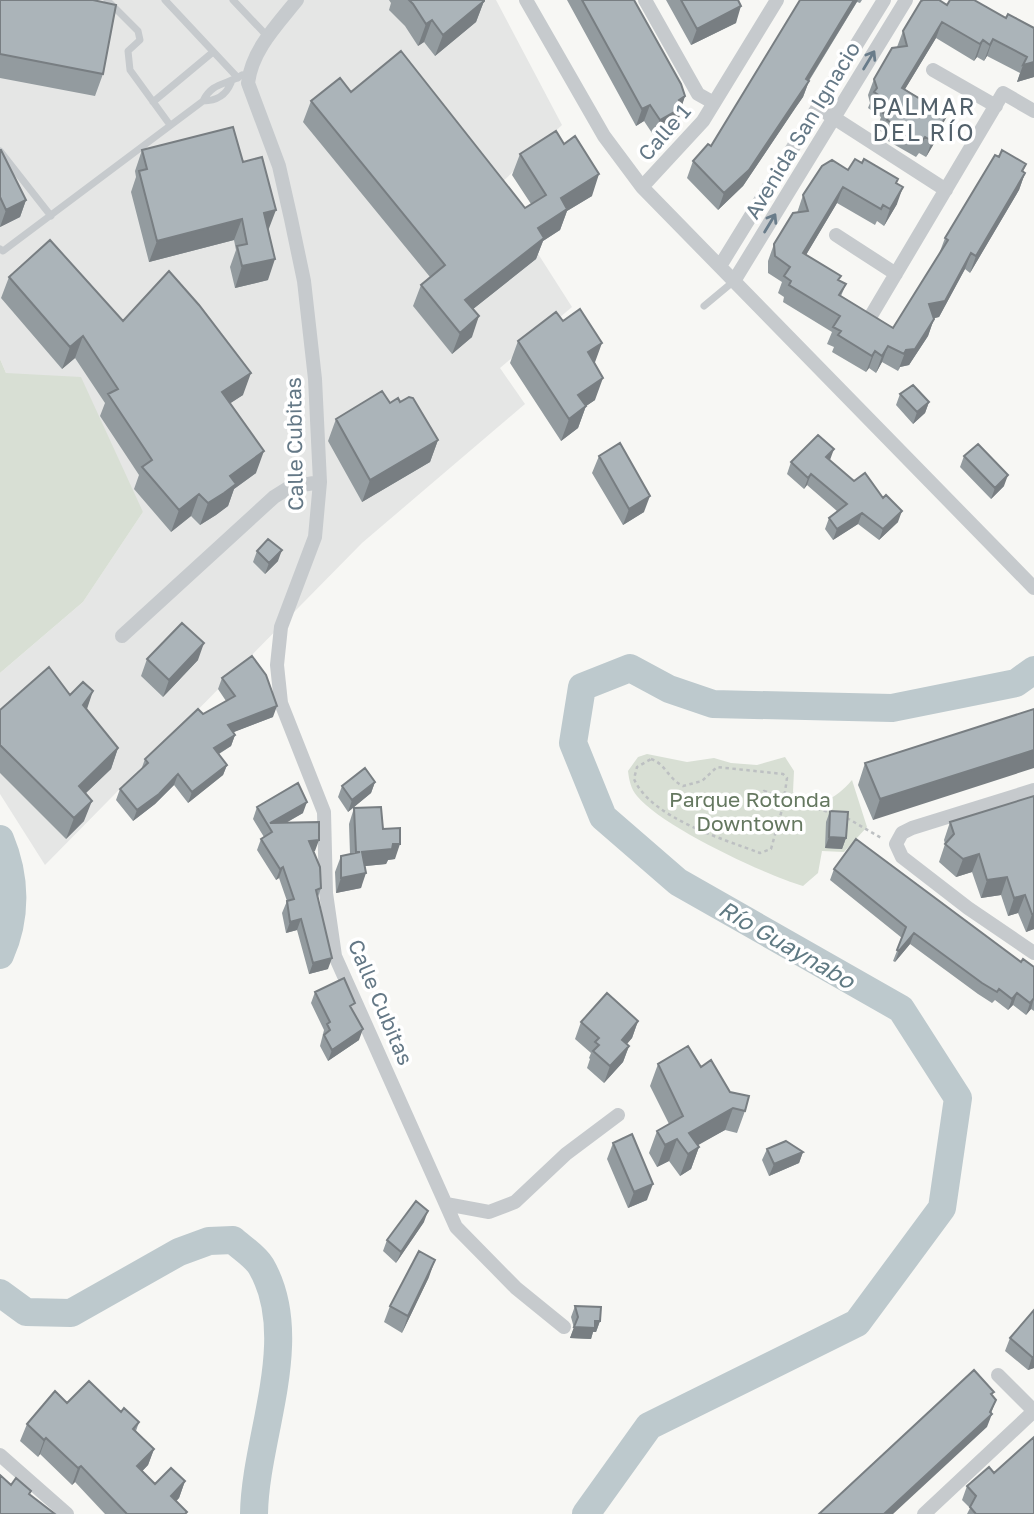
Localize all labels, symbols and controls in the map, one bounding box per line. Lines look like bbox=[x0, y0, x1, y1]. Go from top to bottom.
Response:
street label: Avenida San Ignacio bbox=[739, 37, 865, 223]
one-way arrow bbox=[862, 51, 876, 71]
district label: PALMAR DEL RÍO bbox=[872, 92, 976, 146]
street label: Calle 1 bbox=[632, 98, 696, 166]
one-way arrow bbox=[762, 214, 777, 233]
street label: Calle Cubitas bbox=[280, 377, 308, 511]
park label: Parque Rotonda Downtown bbox=[669, 786, 831, 836]
water label: Río Guaynabo bbox=[714, 894, 861, 995]
street label: Calle Cubitas bbox=[343, 935, 419, 1069]

